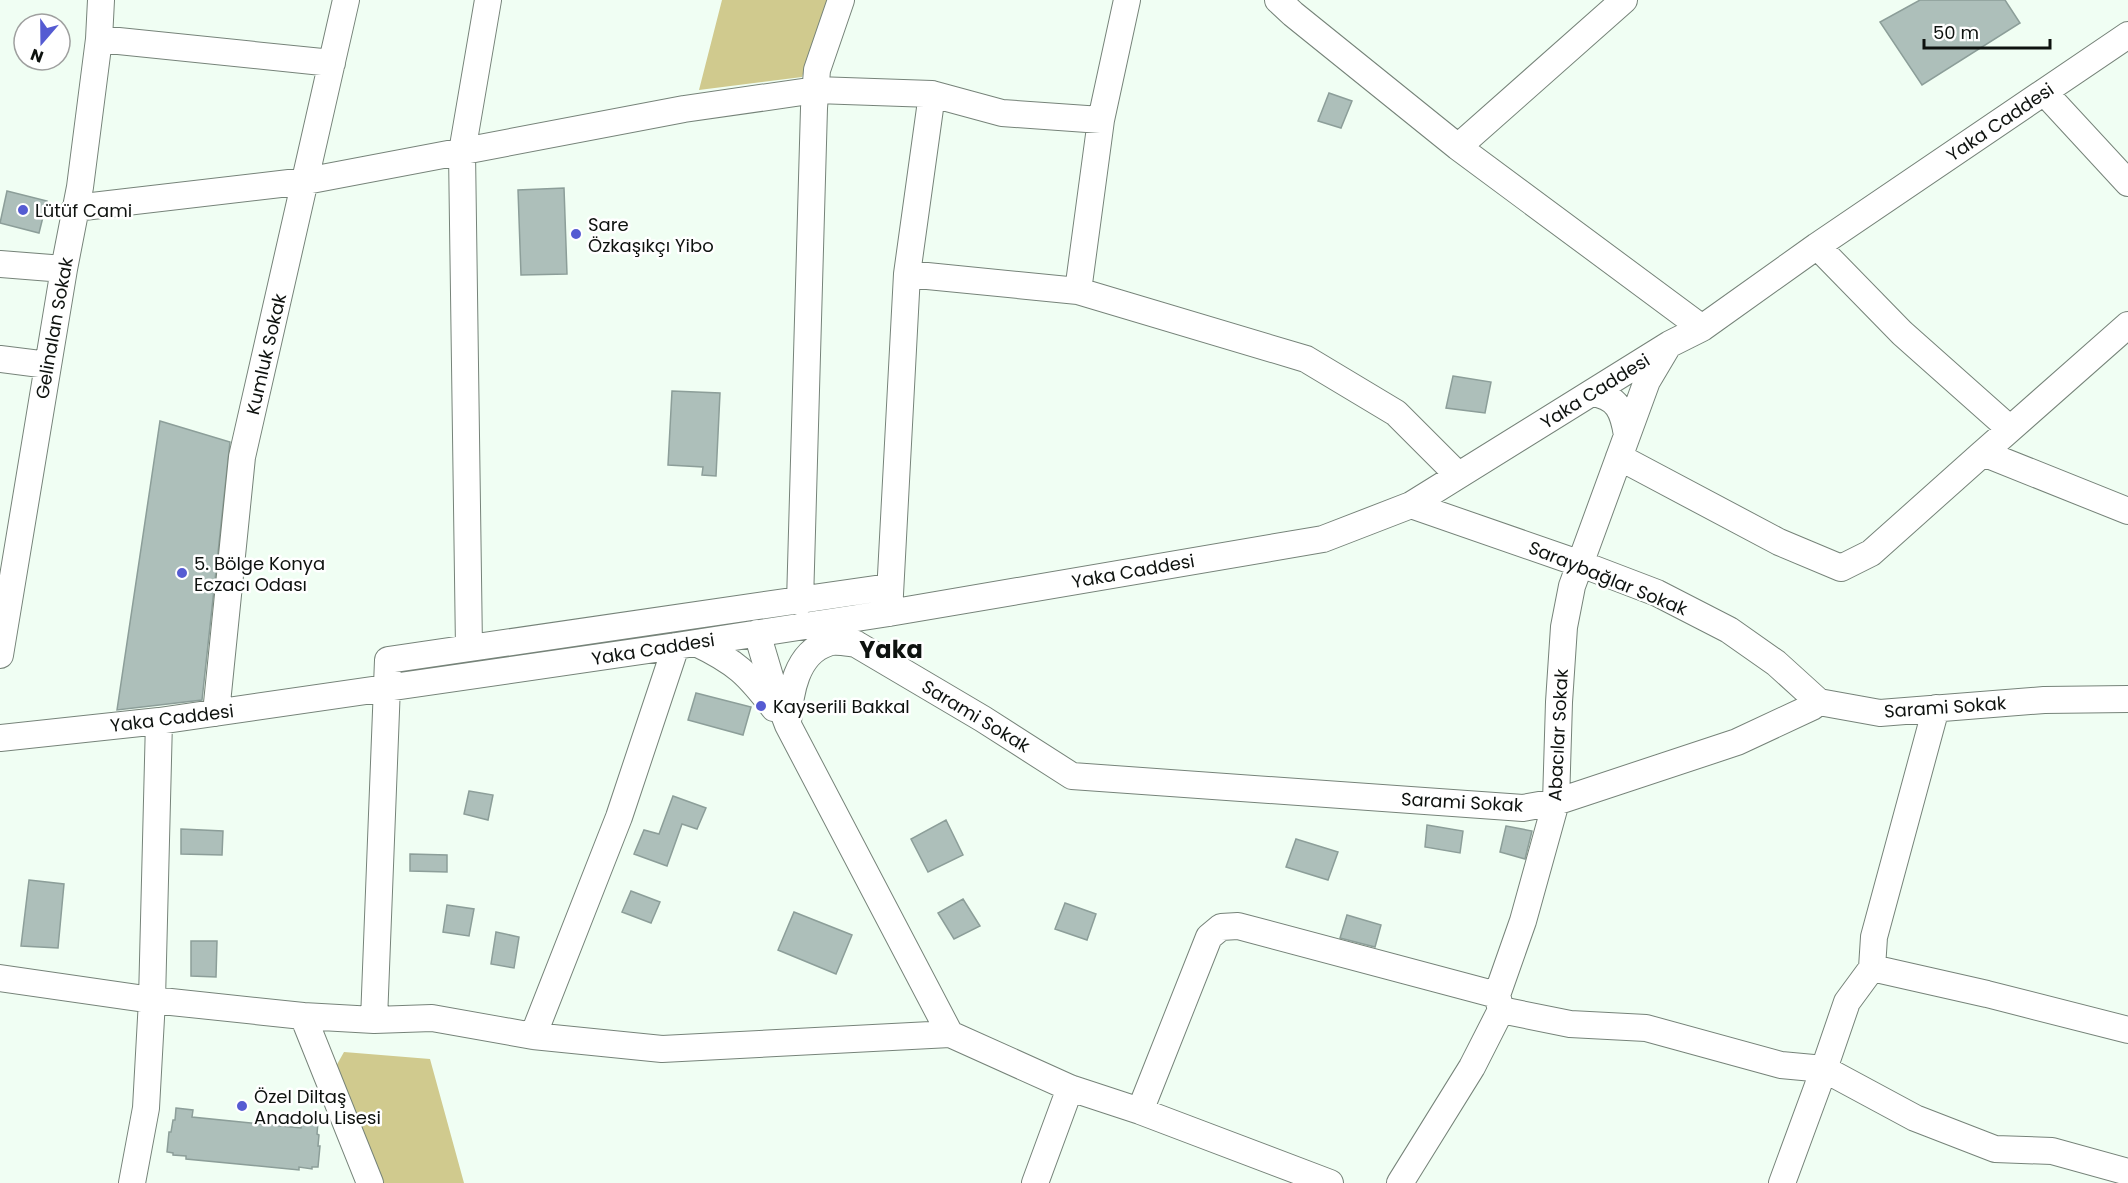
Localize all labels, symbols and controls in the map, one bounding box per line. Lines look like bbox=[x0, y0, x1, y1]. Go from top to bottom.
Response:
north arrow bbox=[12, 12, 72, 72]
scale bar bbox=[1924, 12, 2050, 50]
text: 50 m bbox=[1933, 20, 1979, 45]
text: N bbox=[27, 43, 47, 68]
street label: Yaka Caddesi bbox=[1941, 77, 2059, 167]
place label: Lütüf Cami bbox=[35, 198, 132, 223]
marker: Lütüf Cami bbox=[16, 203, 30, 217]
place label: Sare Özkaşıkçı Yibo bbox=[588, 212, 714, 258]
marker: Sare Özkaşıkçı Yibo bbox=[569, 227, 583, 241]
street label: Gelinalan Sokak bbox=[29, 254, 79, 401]
street label: Kumluk Sokak bbox=[240, 290, 292, 417]
street label: Yaka Caddesi bbox=[1536, 347, 1654, 435]
street label: Saraybağlar Sokak bbox=[1525, 535, 1692, 622]
street label: Yaka Caddesi bbox=[1070, 548, 1196, 594]
place label: 5. Bölge Konya Eczacı Odası bbox=[194, 551, 325, 597]
marker: 5. Bölge Konya Eczacı Odası bbox=[175, 566, 189, 580]
street label: Yaka Caddesi bbox=[590, 627, 716, 671]
district label: Yaka bbox=[859, 633, 923, 666]
street label: Abacılar Sokak bbox=[1542, 667, 1574, 802]
street label: Sarami Sokak bbox=[917, 674, 1035, 759]
street label: Sarami Sokak bbox=[1883, 690, 2008, 724]
place label: Kayserili Bakkal bbox=[773, 694, 910, 719]
street label: Yaka Caddesi bbox=[109, 698, 235, 738]
marker: Kayserili Bakkal bbox=[754, 699, 768, 713]
street label: Sarami Sokak bbox=[1400, 786, 1524, 818]
place label: Özel Diltaş Anadolu Lisesi bbox=[254, 1084, 381, 1130]
marker: Özel Diltaş Anadolu Lisesi bbox=[235, 1099, 249, 1113]

